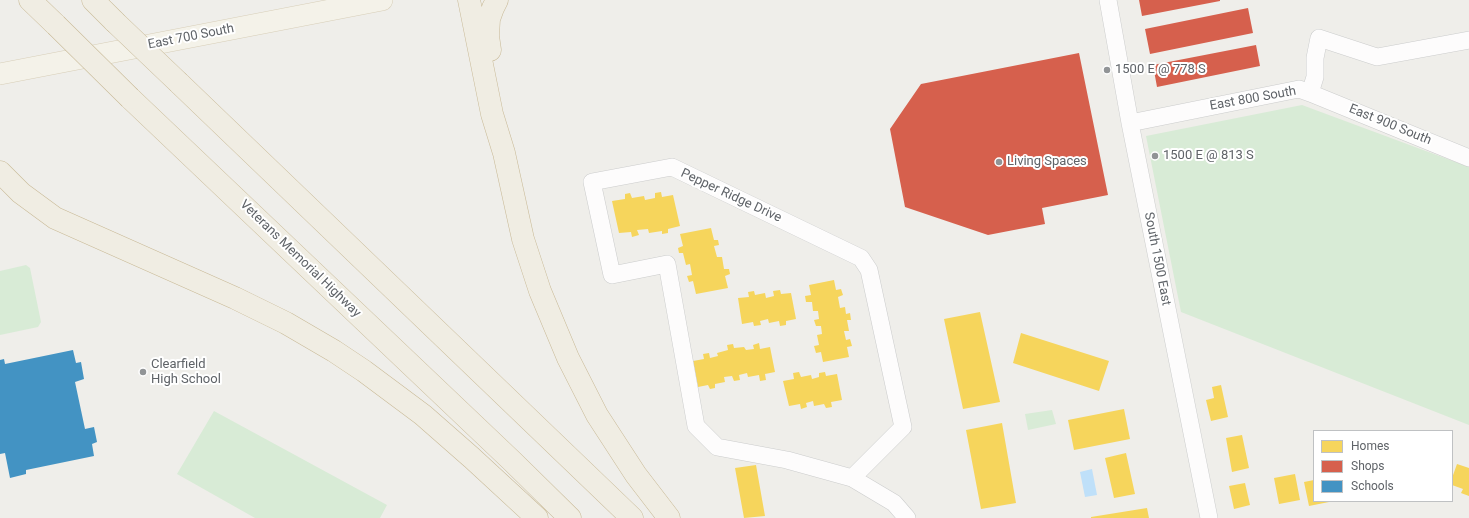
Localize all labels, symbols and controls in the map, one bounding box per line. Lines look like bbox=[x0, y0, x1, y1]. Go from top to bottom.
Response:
street label: East 700 South bbox=[147, 21, 235, 53]
place label: 1500 E @ 778 S bbox=[1115, 62, 1206, 78]
marker: 1500 E @ 778 S bbox=[1102, 65, 1112, 75]
street label: East 800 South bbox=[1209, 84, 1297, 114]
street label: East 900 South bbox=[1347, 101, 1433, 149]
place label: 1500 E @ 813 S bbox=[1163, 148, 1254, 164]
marker: 1500 E @ 813 S bbox=[1150, 151, 1160, 161]
place label: Living Spaces bbox=[1007, 154, 1087, 170]
marker: Living Spaces bbox=[994, 157, 1004, 167]
street label: Pepper Ridge Drive bbox=[678, 166, 784, 226]
street label: Veterans Memorial Highway bbox=[236, 197, 364, 321]
street label: South 1500 East bbox=[1140, 211, 1174, 307]
place label: Clearfield High School bbox=[151, 357, 221, 388]
marker: Clearfield High School bbox=[138, 367, 148, 377]
legend bbox=[1313, 430, 1453, 502]
text: Homes bbox=[1351, 439, 1389, 453]
text: Shops bbox=[1351, 459, 1385, 473]
text: Schools bbox=[1351, 479, 1394, 493]

